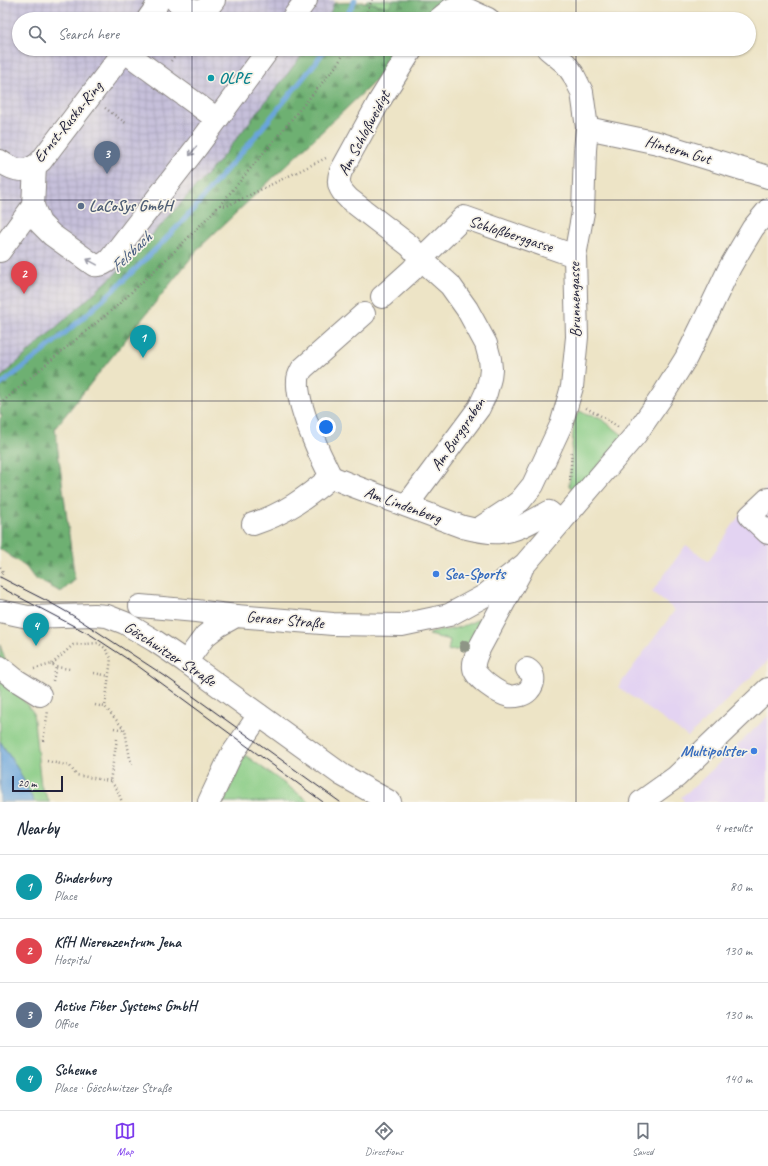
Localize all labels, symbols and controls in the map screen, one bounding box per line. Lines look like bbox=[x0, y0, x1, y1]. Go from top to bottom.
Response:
search box bbox=[12, 12, 756, 56]
icon: search bbox=[26, 23, 48, 45]
text: Search here bbox=[58, 25, 119, 44]
place label: OLPE bbox=[219, 68, 254, 88]
marker: OLPE bbox=[206, 73, 216, 83]
street label: Ernst-Ruska-Ring bbox=[29, 76, 108, 167]
street label: Am Schloßweidigt bbox=[333, 86, 395, 179]
street label: Hinterm Gut bbox=[643, 131, 715, 169]
pin: 3 bbox=[94, 141, 120, 174]
one-way arrow bbox=[189, 145, 198, 156]
place label: LaCoSys GmbH bbox=[89, 196, 175, 216]
marker: LaCoSys GmbH bbox=[76, 201, 86, 211]
street label: Schloßberggasse bbox=[467, 211, 557, 257]
water label: Felsbach bbox=[106, 226, 157, 277]
one-way arrow bbox=[86, 258, 98, 265]
street label: Brunnengasse bbox=[564, 260, 586, 338]
pin: 2 bbox=[11, 261, 37, 294]
pin: 1 bbox=[130, 325, 156, 358]
street label: Am Burggraben bbox=[426, 393, 490, 474]
your location bbox=[316, 417, 336, 437]
street label: Am Lindenberg bbox=[362, 482, 445, 529]
place label: Sea-Sports bbox=[444, 564, 507, 584]
marker: Sea-Sports bbox=[431, 569, 441, 579]
street label: Geraer Straße bbox=[246, 607, 326, 633]
pin: 4 bbox=[23, 613, 49, 646]
street label: Göschwitzer Straße bbox=[120, 617, 221, 692]
place label: Multipolster bbox=[680, 741, 748, 761]
marker: Multipolster bbox=[749, 746, 759, 756]
scale bar bbox=[12, 774, 63, 793]
text: 20 m bbox=[18, 776, 37, 790]
text: Nearby bbox=[16, 818, 59, 839]
text: 4 results bbox=[714, 820, 752, 836]
text: Binderburg bbox=[54, 869, 111, 888]
text: 1 bbox=[26, 879, 32, 895]
text: 80 m bbox=[730, 879, 752, 895]
text: Place bbox=[54, 888, 77, 904]
text: KfH Nierenzentrum Jena bbox=[54, 933, 181, 952]
text: 2 bbox=[26, 943, 32, 959]
text: 130 m bbox=[724, 943, 752, 959]
text: Hospital bbox=[54, 952, 90, 968]
text: Active Fiber Systems GmbH bbox=[54, 997, 196, 1016]
text: 3 bbox=[26, 1007, 32, 1023]
text: 130 m bbox=[724, 1007, 752, 1023]
text: Office bbox=[54, 1016, 78, 1032]
text: Scheune bbox=[54, 1061, 96, 1080]
text: 4 bbox=[26, 1071, 32, 1087]
text: 140 m bbox=[724, 1071, 752, 1087]
text: Place · Göschwitzer Straße bbox=[54, 1080, 171, 1096]
tab: Map bbox=[114, 1120, 136, 1158]
tab: Directions bbox=[365, 1120, 403, 1158]
tab: Saved bbox=[632, 1120, 654, 1158]

